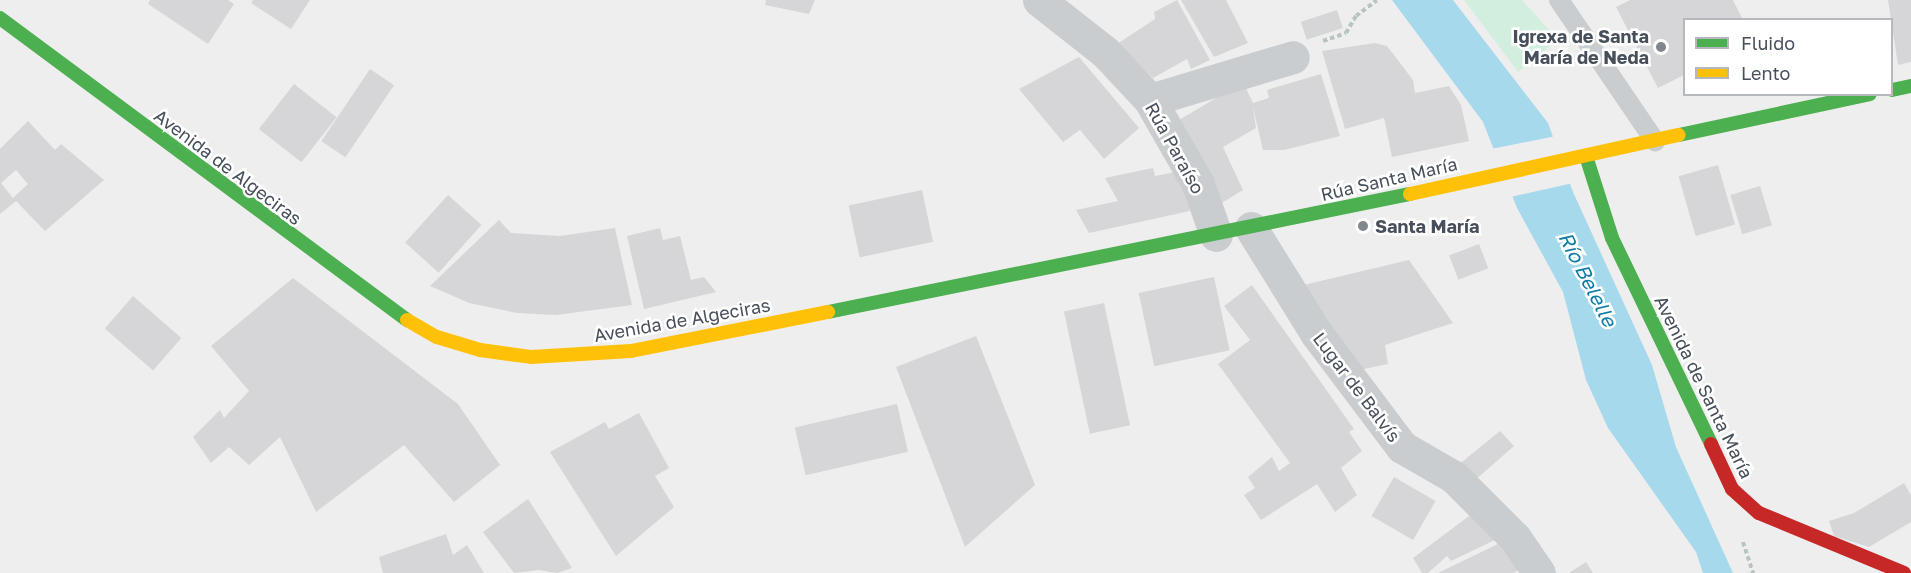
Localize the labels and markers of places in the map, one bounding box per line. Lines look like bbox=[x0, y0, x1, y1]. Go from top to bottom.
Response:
place label: Igrexa de Santa María de Neda bbox=[1512, 26, 1649, 68]
marker: Igrexa de Santa María de Neda bbox=[1654, 40, 1668, 54]
place label: Santa María bbox=[1375, 215, 1479, 237]
marker: Santa María bbox=[1356, 219, 1370, 233]

